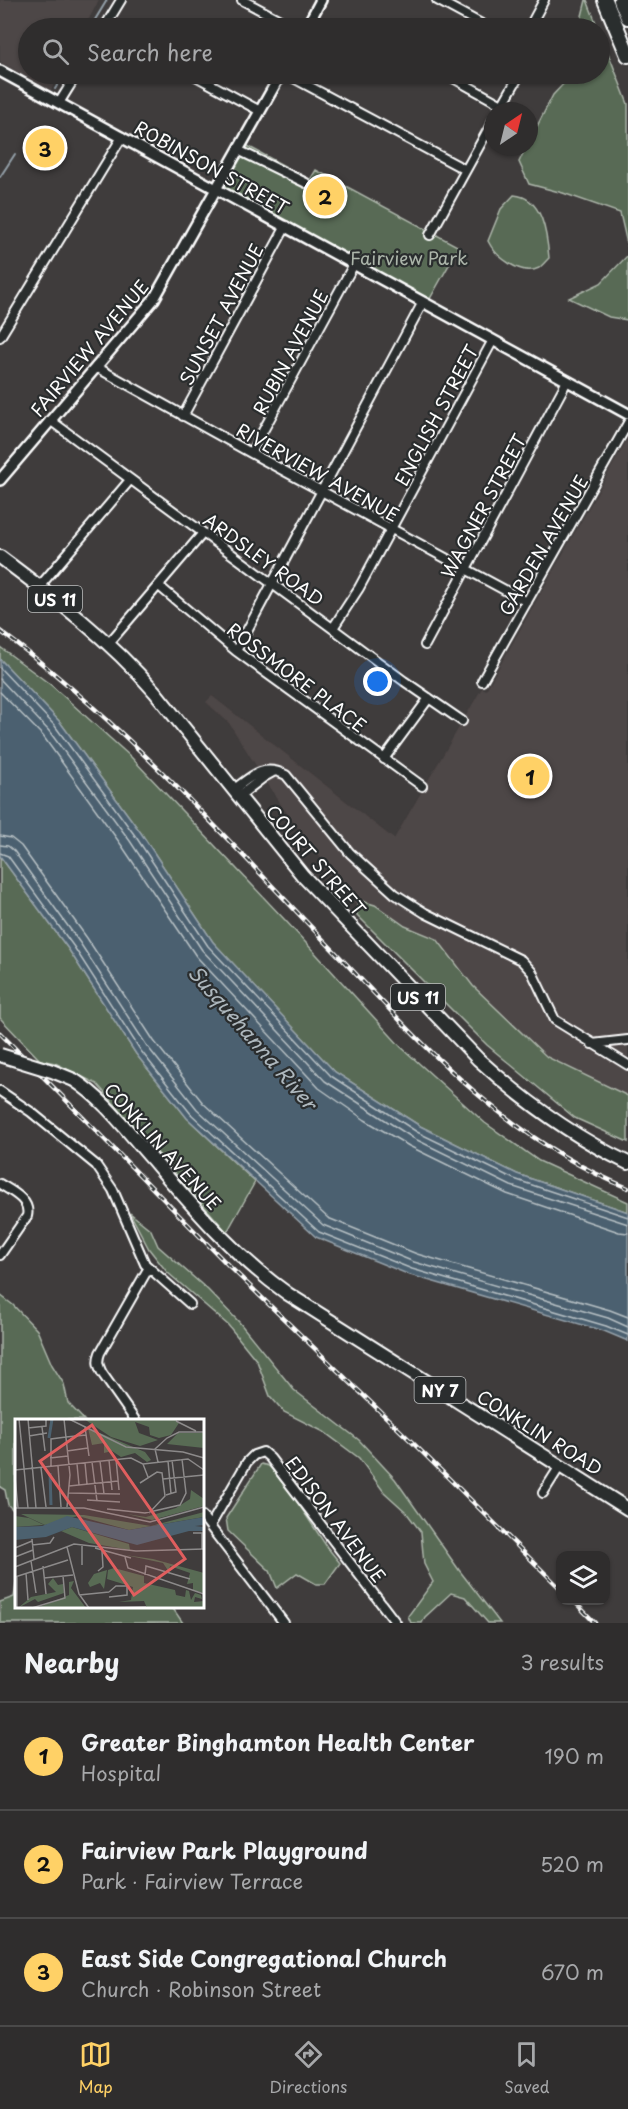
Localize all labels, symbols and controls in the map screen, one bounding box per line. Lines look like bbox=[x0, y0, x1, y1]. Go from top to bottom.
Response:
search box bbox=[18, 18, 610, 84]
icon: search bbox=[39, 35, 72, 68]
text: Search here bbox=[87, 35, 213, 68]
north arrow bbox=[484, 102, 538, 156]
street label: ROBINSON STREET bbox=[130, 113, 295, 221]
pin: 3 bbox=[26, 126, 64, 170]
pin: 2 bbox=[306, 174, 344, 218]
street label: SUNSET AVENUE bbox=[172, 239, 270, 389]
park label: Fairview Park bbox=[350, 244, 468, 271]
street label: FAIRVIEW AVENUE bbox=[23, 274, 155, 422]
street label: RUBIN AVENUE bbox=[246, 285, 334, 419]
street label: ENGLISH STREET bbox=[387, 339, 485, 490]
street label: RIVERVIEW AVENUE bbox=[232, 416, 404, 528]
street label: WAGNER STREET bbox=[434, 428, 533, 583]
street label: GARDEN AVENUE bbox=[492, 470, 594, 620]
street label: ARDSLEY ROAD bbox=[198, 506, 330, 612]
road number: US 11 bbox=[28, 586, 82, 612]
street label: ROSSMORE PLACE bbox=[222, 616, 372, 738]
your location bbox=[363, 667, 392, 696]
pin: 1 bbox=[510, 754, 550, 798]
street label: COURT STREET bbox=[260, 798, 373, 922]
water label: Susquehanna River bbox=[182, 958, 326, 1118]
road number: US 11 bbox=[391, 984, 445, 1010]
street label: CONKLIN AVENUE bbox=[98, 1076, 228, 1216]
road number: NY 7 bbox=[414, 1377, 466, 1403]
street label: CONKLIN ROAD bbox=[472, 1383, 608, 1481]
inset map bbox=[15, 1419, 204, 1608]
street label: EDISON AVENUE bbox=[279, 1450, 393, 1588]
map controls bbox=[556, 1551, 610, 1605]
button: layers bbox=[556, 1551, 610, 1605]
text: Nearby bbox=[24, 1643, 119, 1682]
text: 3 results bbox=[521, 1647, 604, 1677]
text: Greater Binghamton Health Center bbox=[81, 1725, 474, 1758]
text: 1 bbox=[39, 1741, 48, 1771]
text: 190 m bbox=[545, 1741, 604, 1771]
text: Hospital bbox=[81, 1758, 161, 1788]
text: Fairview Park Playground bbox=[81, 1833, 368, 1866]
text: 2 bbox=[36, 1849, 51, 1879]
text: 520 m bbox=[540, 1849, 604, 1879]
text: Park · Fairview Terrace bbox=[81, 1866, 303, 1896]
text: East Side Congregational Church bbox=[81, 1941, 447, 1974]
text: 3 bbox=[37, 1957, 50, 1987]
text: 670 m bbox=[541, 1957, 604, 1987]
text: Church · Robinson Street bbox=[81, 1974, 321, 2004]
tab: Map bbox=[78, 2038, 113, 2098]
tab: Directions bbox=[269, 2038, 347, 2098]
tab: Saved bbox=[504, 2038, 550, 2098]

